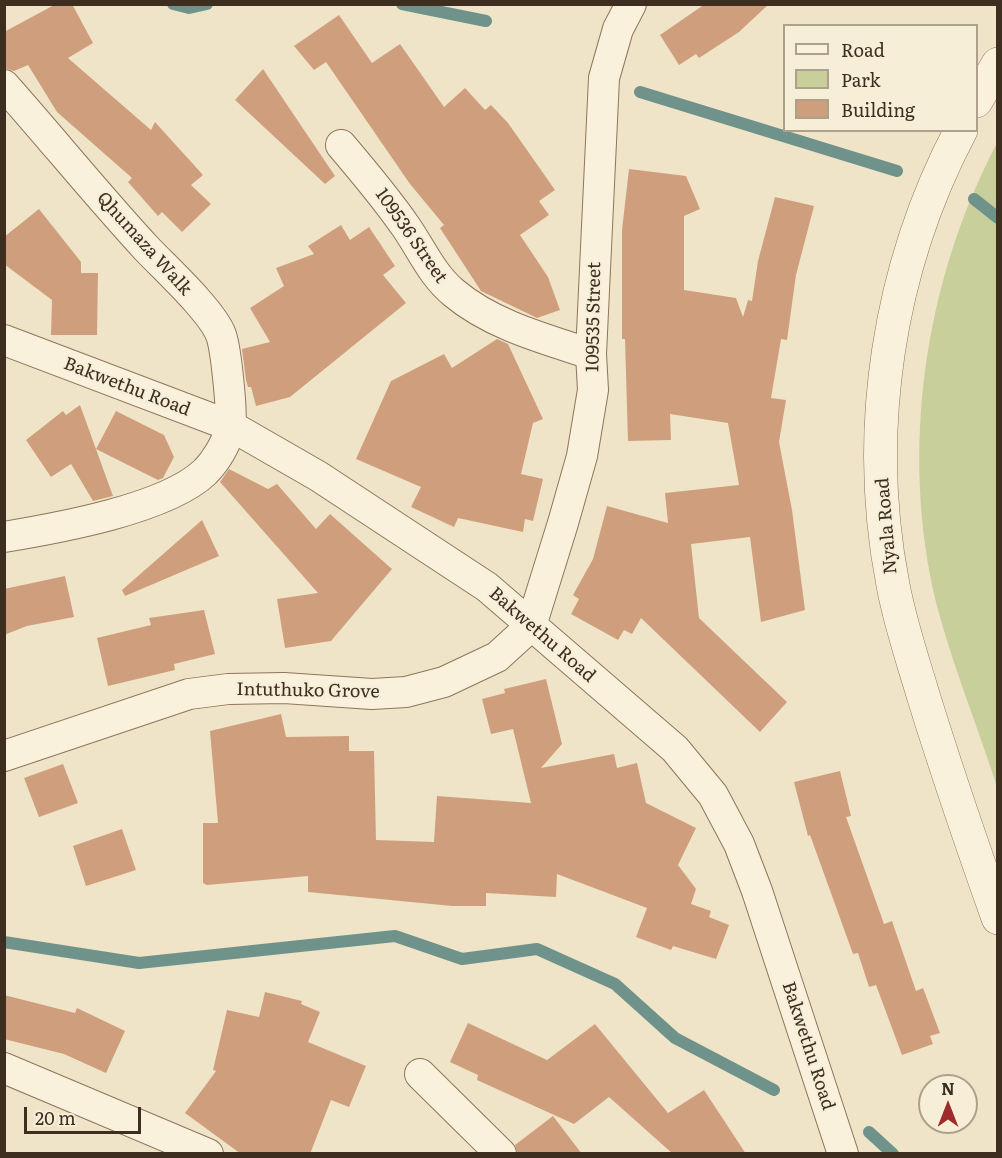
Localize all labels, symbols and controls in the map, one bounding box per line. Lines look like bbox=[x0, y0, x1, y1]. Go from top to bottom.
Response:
legend bbox=[783, 24, 978, 132]
text: Road bbox=[841, 36, 885, 63]
text: Park bbox=[841, 66, 880, 93]
text: Building bbox=[841, 96, 915, 123]
street label: 109536 Street bbox=[370, 184, 452, 288]
street label: Qhumaza Walk bbox=[92, 188, 196, 300]
street label: 109535 Street bbox=[582, 262, 606, 372]
street label: Bakwethu Road bbox=[61, 353, 193, 421]
street label: Nyala Road bbox=[872, 477, 902, 575]
street label: Bakwethu Road bbox=[484, 583, 600, 687]
street label: Intuthuko Grove bbox=[236, 679, 380, 703]
street label: Bakwethu Road bbox=[777, 979, 839, 1113]
north arrow bbox=[918, 1074, 978, 1134]
text: N bbox=[941, 1076, 955, 1100]
scale bar bbox=[27, 1095, 144, 1133]
text: 20 m bbox=[35, 1104, 76, 1131]

